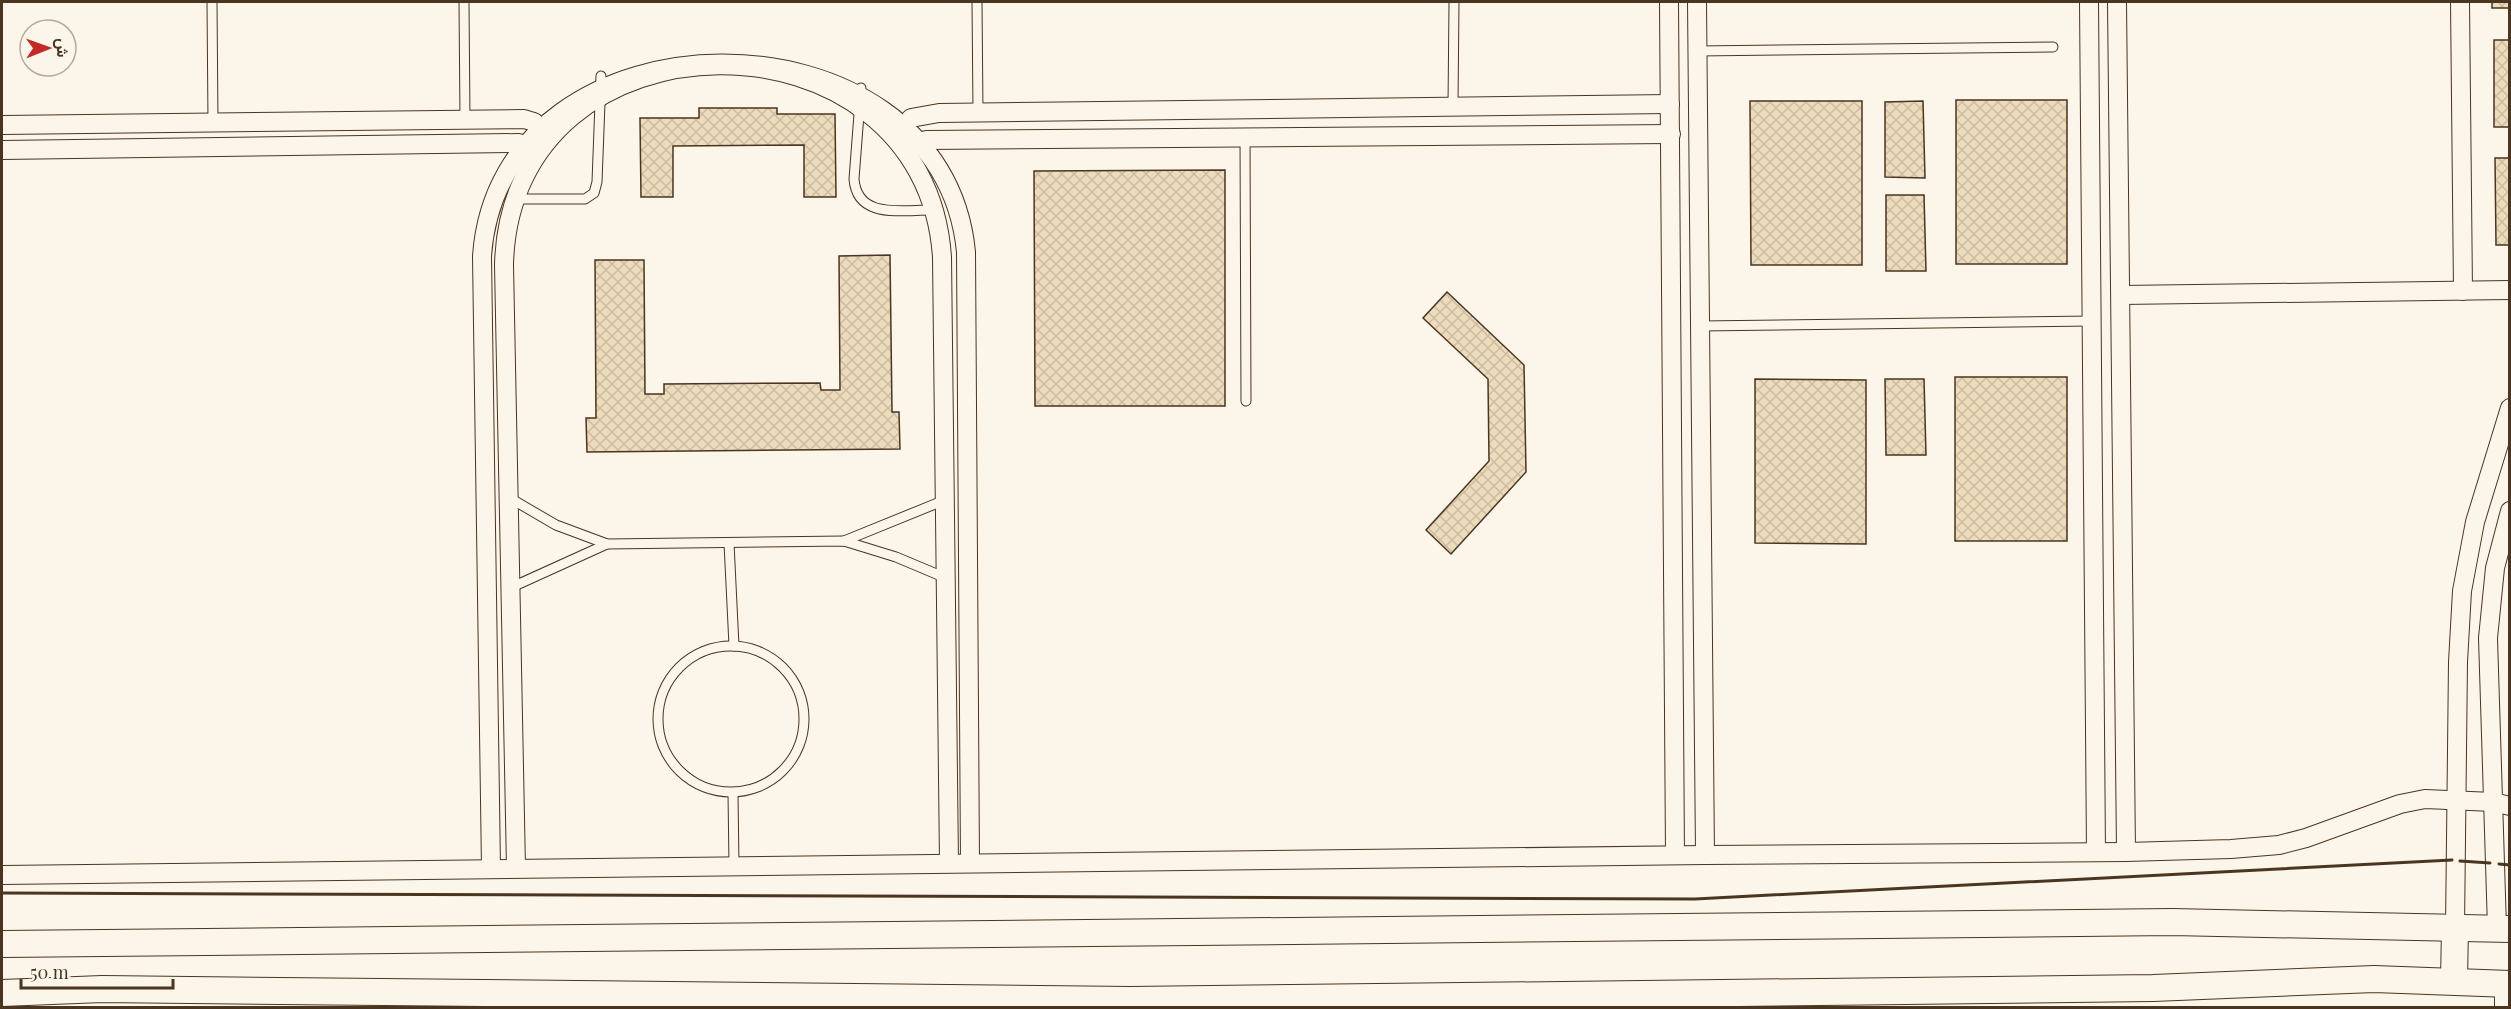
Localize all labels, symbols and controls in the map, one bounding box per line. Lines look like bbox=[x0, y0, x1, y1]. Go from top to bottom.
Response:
north arrow bbox=[18, 18, 78, 78]
text: ش bbox=[53, 38, 74, 58]
scale bar bbox=[21, 952, 172, 990]
text: 50 m bbox=[30, 960, 69, 984]

